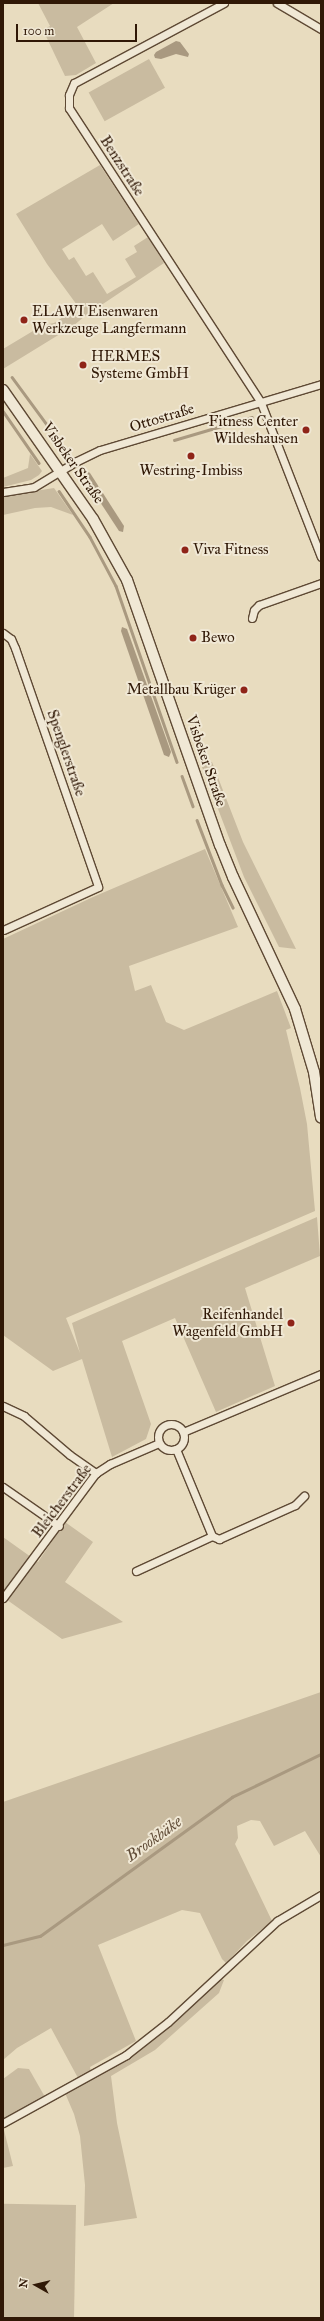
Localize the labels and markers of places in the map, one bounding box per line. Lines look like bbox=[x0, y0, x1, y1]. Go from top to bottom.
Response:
place label: ELAWI Eisenwaren Werkzeuge Langfermann bbox=[32, 302, 186, 337]
marker: ELAWI Eisenwaren Werkzeuge Langfermann bbox=[19, 315, 29, 325]
place label: HERMES Systeme GmbH bbox=[91, 347, 189, 382]
marker: HERMES Systeme GmbH bbox=[78, 360, 88, 370]
place label: Fitness Center Wildeshausen bbox=[209, 412, 298, 447]
marker: Fitness Center Wildeshausen bbox=[301, 425, 311, 435]
marker: Westring-Imbiss bbox=[186, 451, 196, 461]
place label: Westring-Imbiss bbox=[140, 462, 242, 480]
place label: Viva Fitness bbox=[193, 541, 269, 559]
marker: Viva Fitness bbox=[180, 545, 190, 555]
place label: Bewo bbox=[201, 629, 235, 647]
marker: Bewo bbox=[188, 633, 198, 643]
place label: Metallbau Krüger bbox=[127, 681, 236, 699]
marker: Metallbau Krüger bbox=[239, 685, 249, 695]
place label: Reifenhandel Wagenfeld GmbH bbox=[172, 1305, 283, 1340]
marker: Reifenhandel Wagenfeld GmbH bbox=[286, 1318, 296, 1328]

